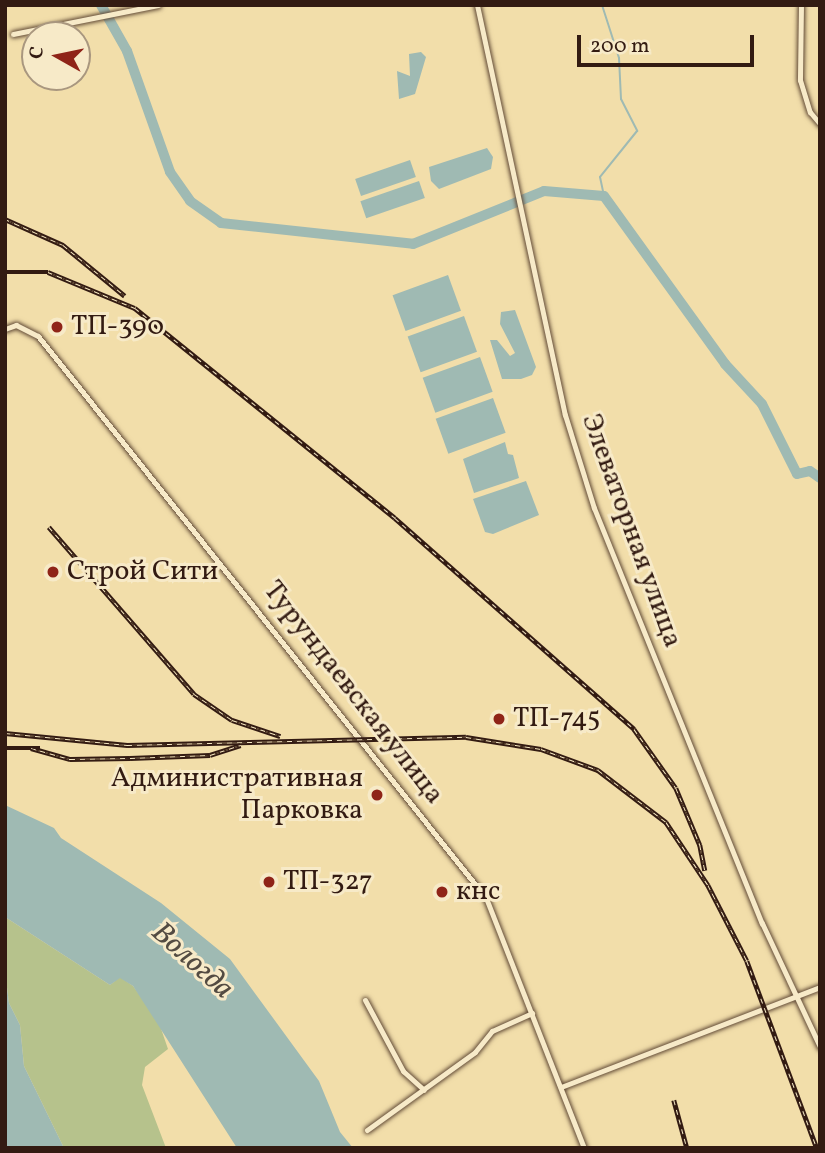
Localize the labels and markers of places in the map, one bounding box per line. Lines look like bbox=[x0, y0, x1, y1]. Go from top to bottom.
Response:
place label: ТП-390 bbox=[71, 310, 164, 344]
marker: ТП-390 bbox=[49, 319, 65, 335]
place label: Строй Сити bbox=[67, 555, 218, 589]
marker: Строй Сити bbox=[45, 564, 61, 580]
place label: ТП-745 bbox=[513, 702, 600, 736]
marker: ТП-745 bbox=[491, 711, 507, 727]
place label: Административная Парковка bbox=[111, 762, 363, 828]
marker: Административная Парковка bbox=[369, 787, 385, 803]
place label: ТП-327 bbox=[283, 865, 373, 899]
marker: ТП-327 bbox=[261, 874, 277, 890]
place label: кнс bbox=[456, 875, 500, 909]
marker: кнс bbox=[434, 884, 450, 900]

